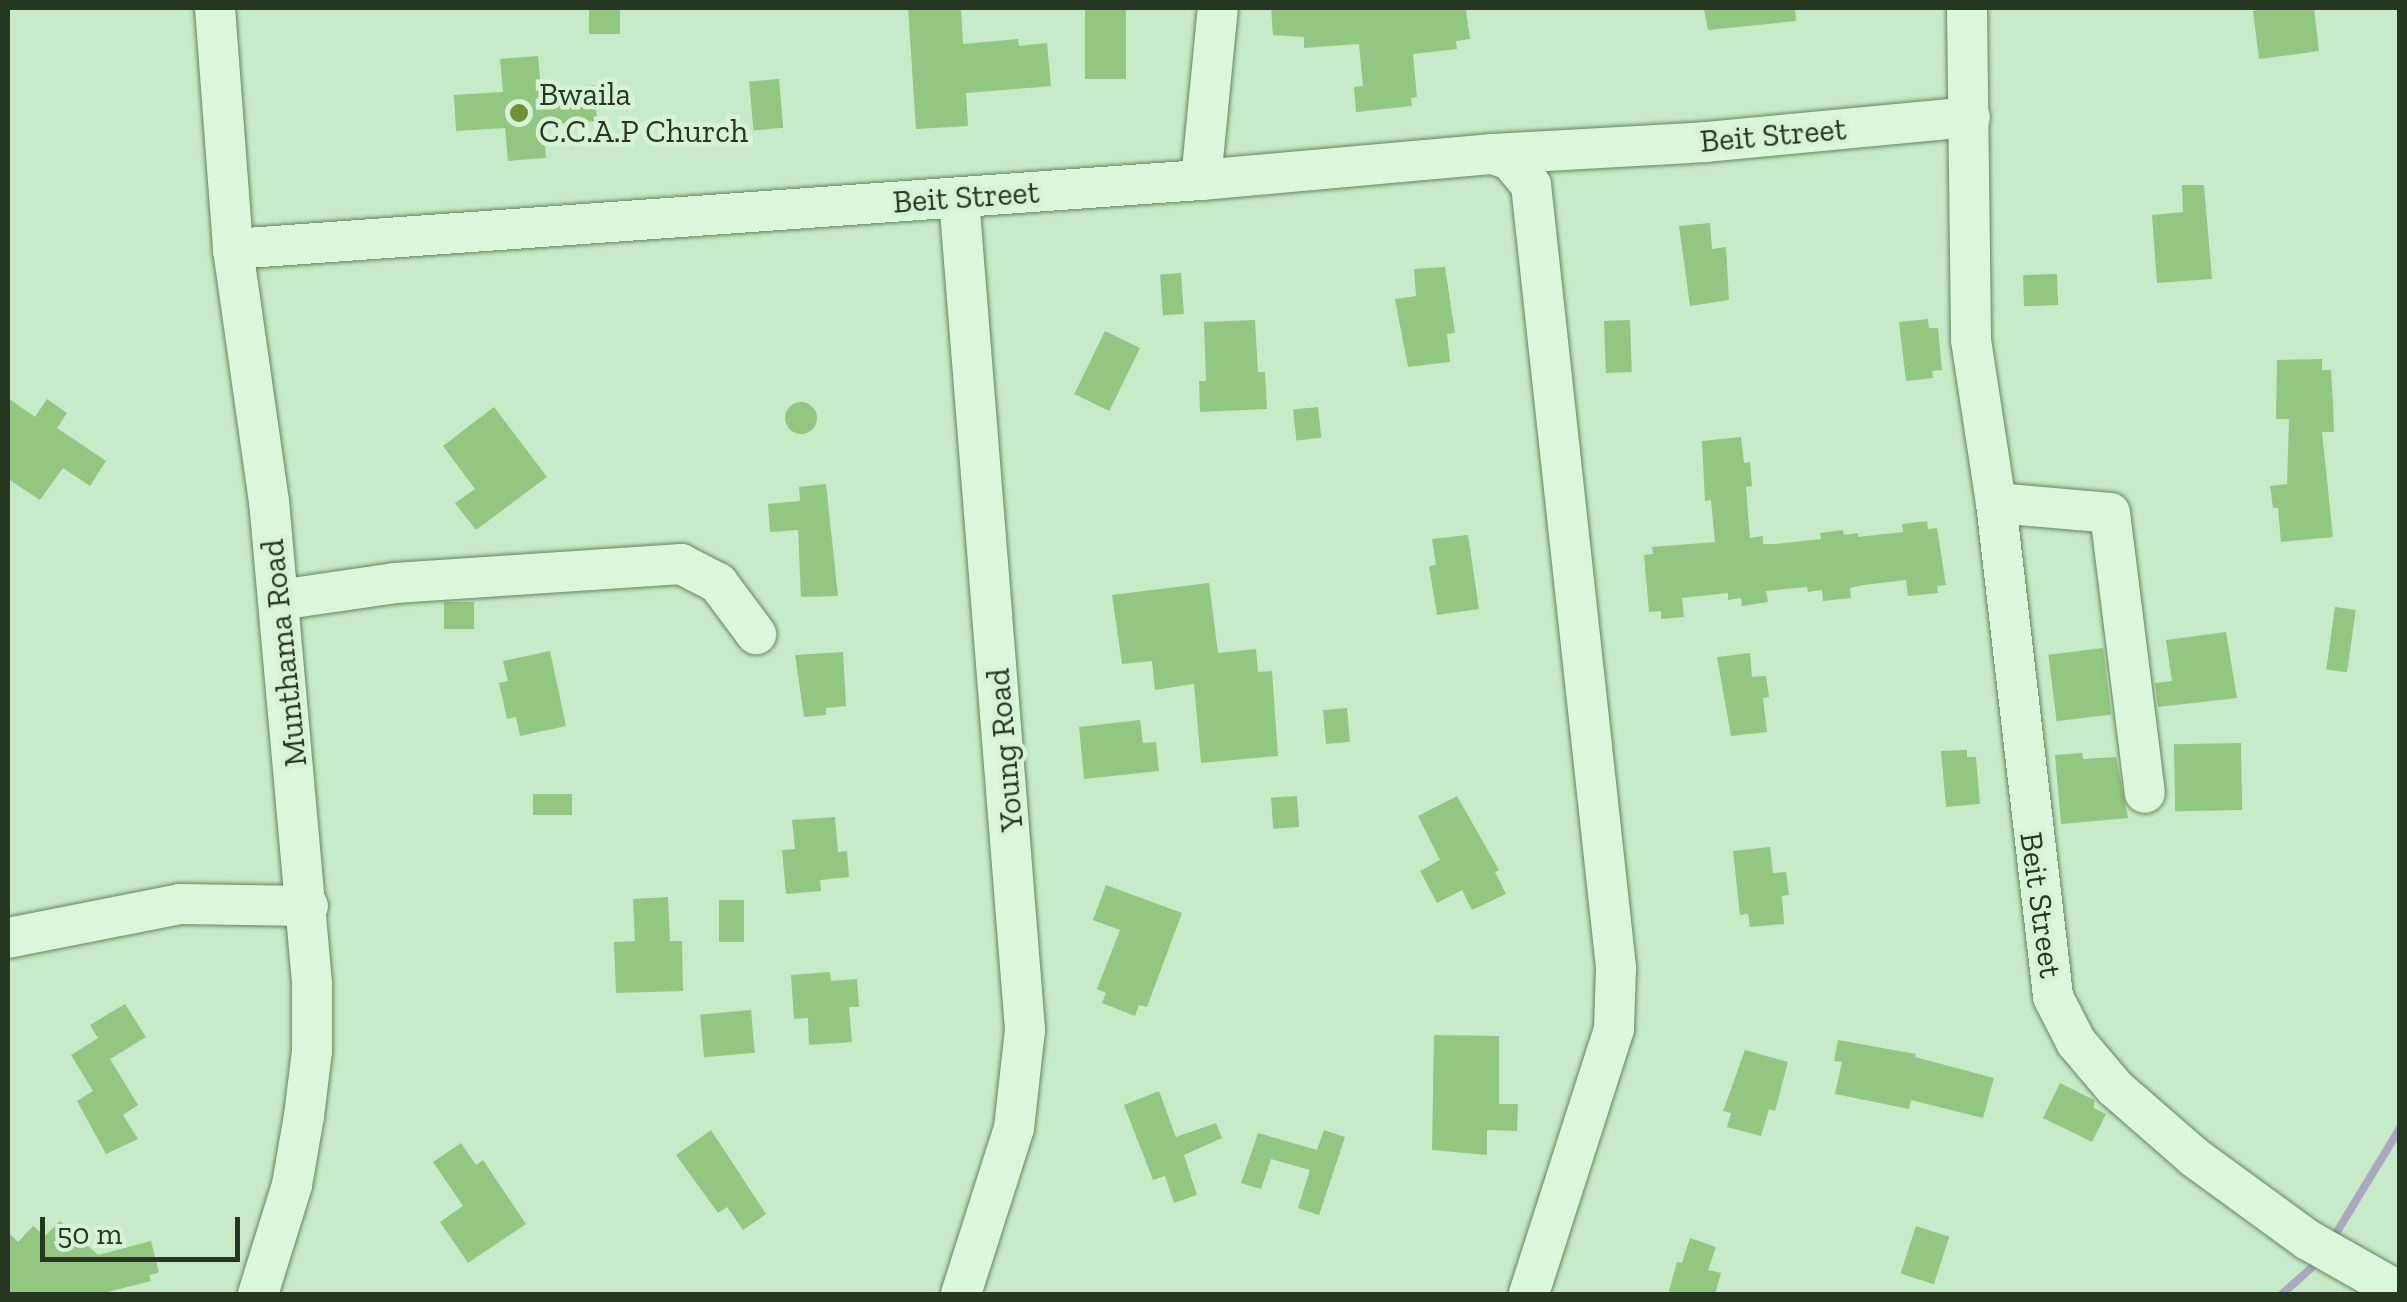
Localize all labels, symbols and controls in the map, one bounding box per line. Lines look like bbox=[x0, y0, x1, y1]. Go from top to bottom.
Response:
place label: Bwaila C.C.A.P Church bbox=[539, 76, 749, 151]
marker: Bwaila C.C.A.P Church bbox=[508, 102, 530, 124]
street label: Beit Street bbox=[1698, 109, 1848, 161]
street label: Beit Street bbox=[891, 173, 1041, 221]
street label: Munthama Road bbox=[253, 537, 315, 769]
street label: Young Road bbox=[979, 667, 1031, 833]
street label: Beit Street bbox=[2012, 830, 2070, 980]
scale bar bbox=[45, 1197, 245, 1259]
text: 50 m bbox=[57, 1216, 122, 1252]

